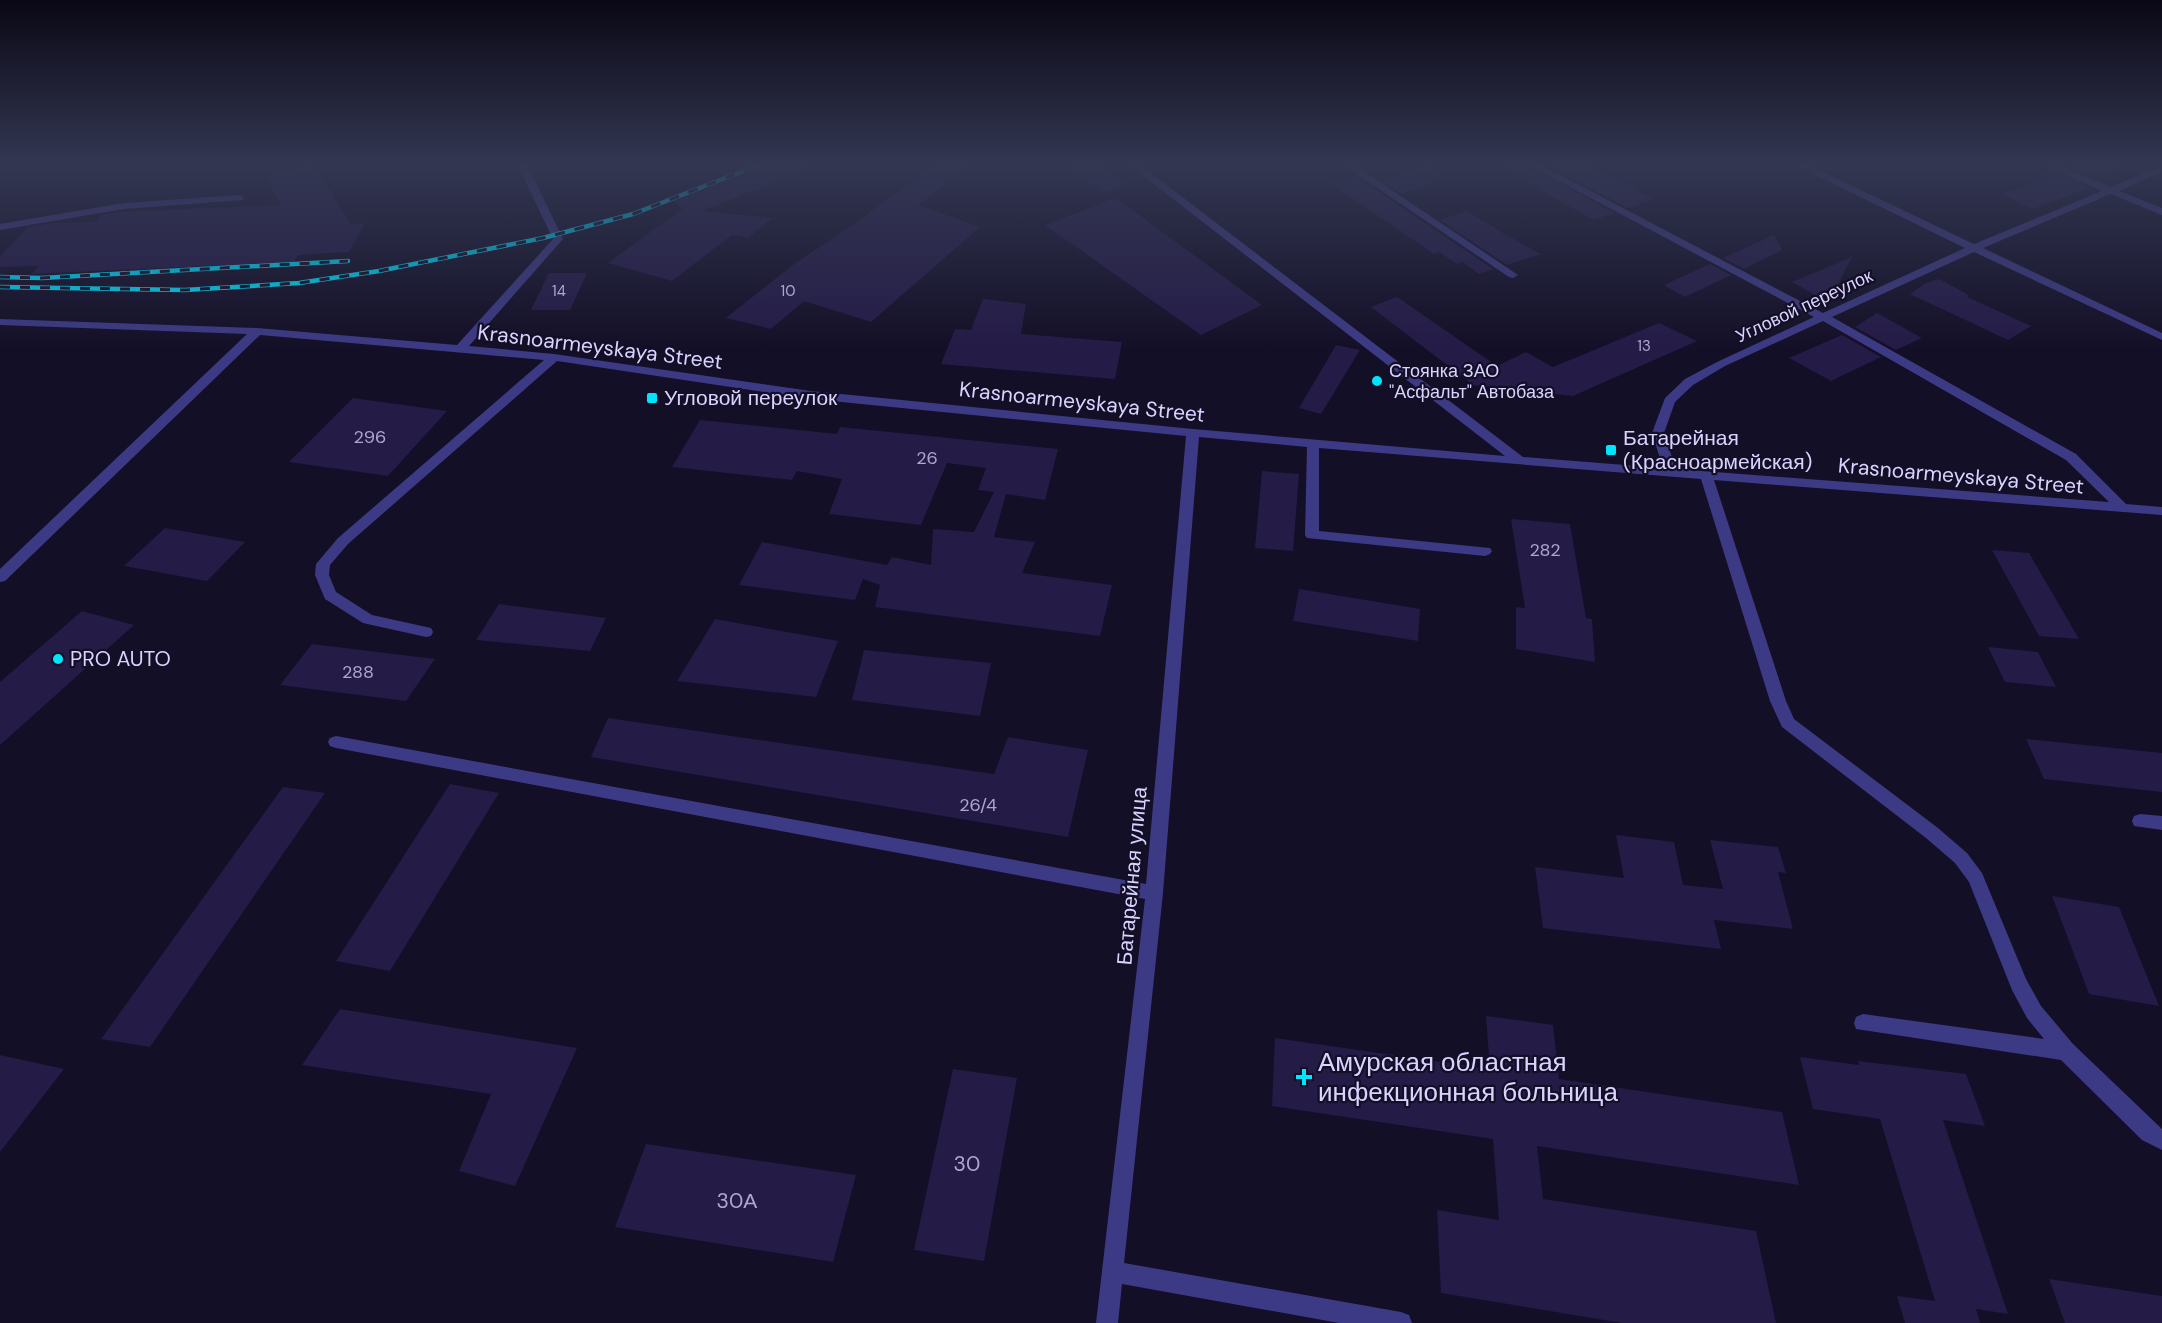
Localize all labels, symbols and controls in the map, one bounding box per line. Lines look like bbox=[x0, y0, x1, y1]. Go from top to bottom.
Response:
street label: Угловой переулок bbox=[1732, 264, 1876, 348]
house number: 14 bbox=[552, 281, 566, 301]
house number: 10 bbox=[781, 281, 795, 301]
street label: Krasnoarmeyskaya Street bbox=[476, 318, 724, 376]
house number: 13 bbox=[1637, 336, 1651, 356]
place label: Стоянка ЗАО "Асфальт" Автобаза bbox=[1389, 359, 1555, 404]
marker: Стоянка ЗАО "Асфальт" Автобаза bbox=[1370, 374, 1384, 388]
street label: Krasnoarmeyskaya Street bbox=[958, 375, 1206, 429]
place label: Угловой переулок bbox=[664, 384, 838, 412]
marker: Угловой переулок bbox=[645, 391, 659, 405]
place label: Батарейная (Красноармейская) bbox=[1623, 424, 1812, 476]
house number: 296 bbox=[354, 425, 386, 449]
marker: Батарейная (Красноармейская) bbox=[1604, 443, 1618, 457]
house number: 26 bbox=[916, 446, 938, 470]
street label: Krasnoarmeyskaya Street bbox=[1837, 451, 2085, 501]
house number: 282 bbox=[1529, 538, 1561, 562]
place label: PRO AUTO bbox=[70, 645, 171, 673]
marker: PRO AUTO bbox=[51, 652, 65, 666]
house number: 288 bbox=[342, 660, 374, 684]
street label: Батарейная улица bbox=[1110, 785, 1154, 966]
house number: 26/4 bbox=[959, 793, 997, 817]
place label: Амурская областная инфекционная больница bbox=[1318, 1045, 1618, 1109]
marker: Амурская областная инфекционная больница bbox=[1295, 1068, 1313, 1086]
house number: 30 bbox=[954, 1150, 980, 1178]
house number: 30А bbox=[717, 1187, 757, 1215]

